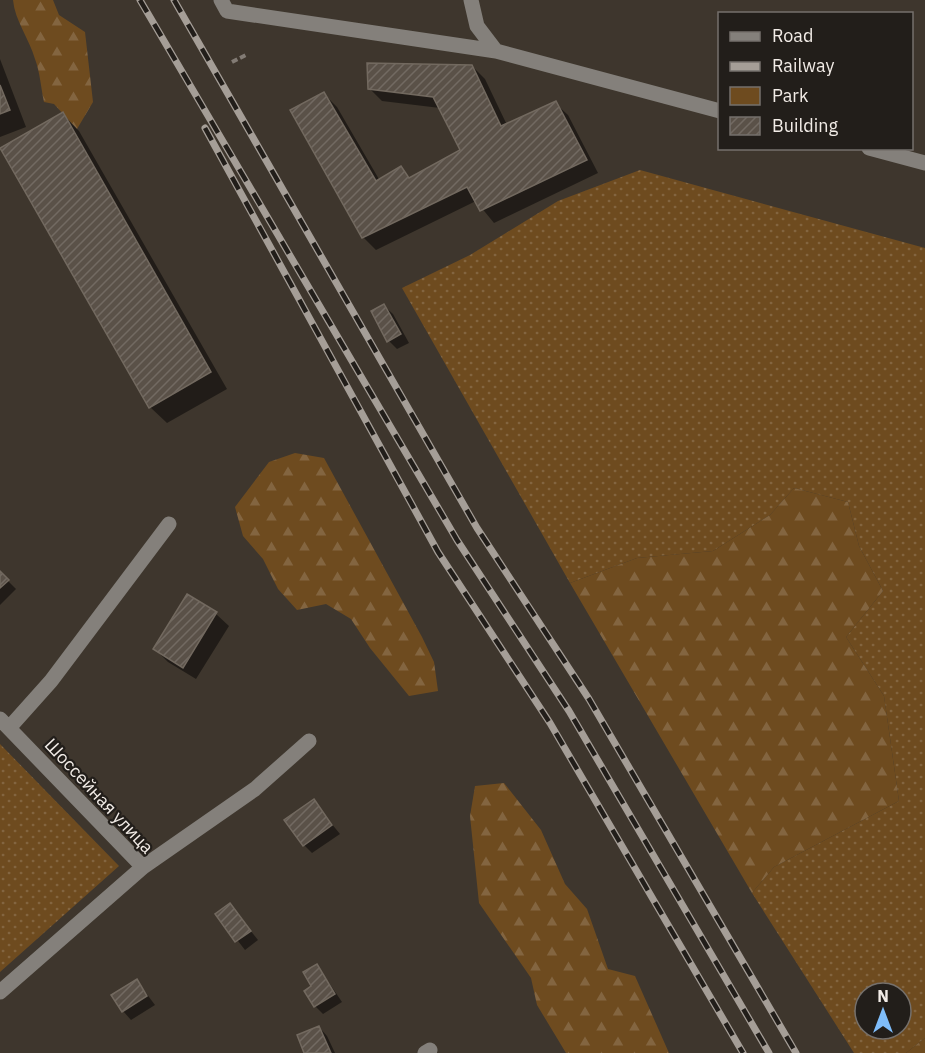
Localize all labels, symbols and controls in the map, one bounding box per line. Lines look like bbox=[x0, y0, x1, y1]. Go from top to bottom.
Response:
legend bbox=[718, 12, 913, 150]
text: Road bbox=[772, 24, 813, 47]
text: Railway bbox=[772, 54, 834, 77]
text: Park bbox=[772, 84, 809, 107]
text: Building bbox=[772, 114, 839, 137]
street label: Шоссейная улица bbox=[40, 733, 159, 858]
north arrow bbox=[853, 981, 913, 1041]
text: N bbox=[877, 986, 889, 1006]

